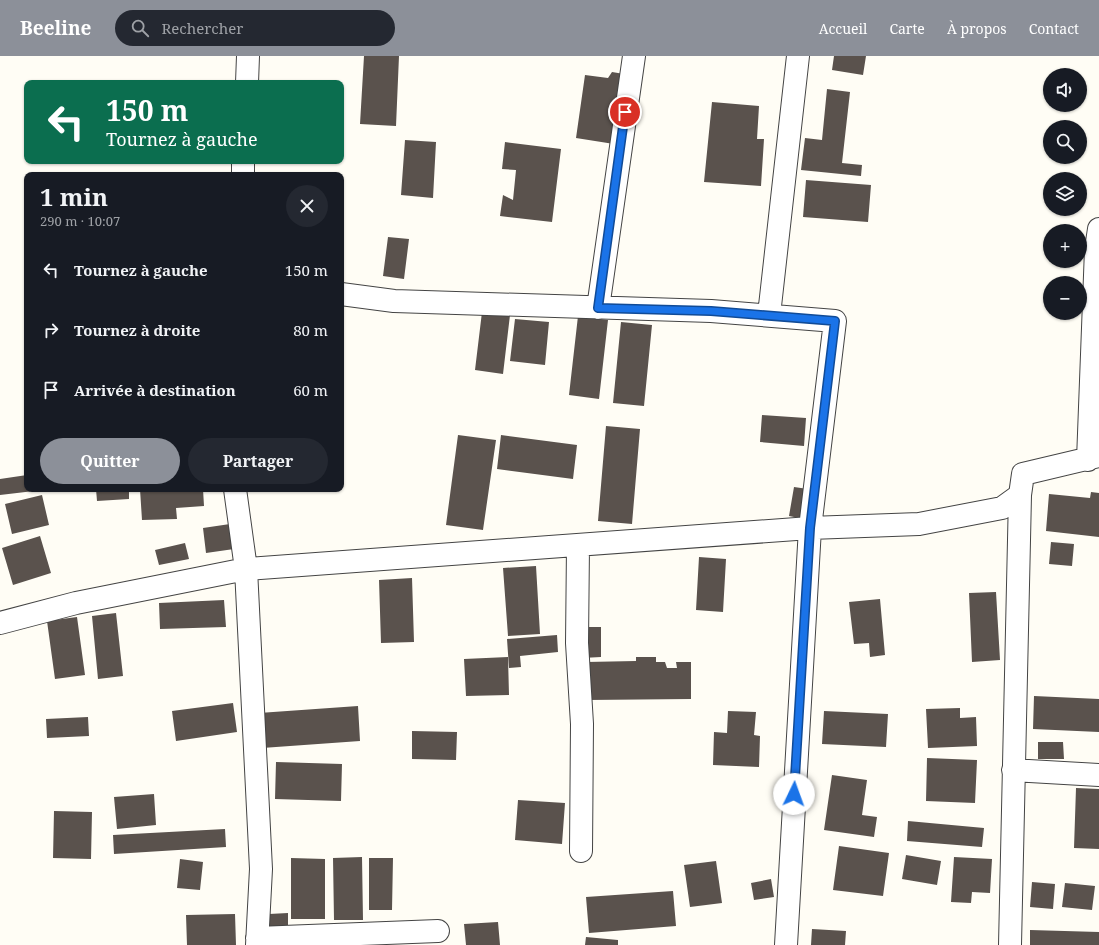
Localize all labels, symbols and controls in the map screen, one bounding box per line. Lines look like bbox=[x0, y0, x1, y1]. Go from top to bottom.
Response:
search box bbox=[115, 10, 395, 46]
text: Beeline bbox=[20, 15, 91, 41]
icon: search bbox=[129, 17, 151, 39]
text: Rechercher bbox=[161, 18, 243, 38]
text: Accueil bbox=[819, 19, 867, 38]
text: Carte bbox=[889, 19, 925, 38]
text: À propos bbox=[947, 19, 1007, 38]
text: Contact bbox=[1029, 19, 1079, 38]
map controls bbox=[1043, 68, 1087, 320]
button: sound bbox=[1043, 68, 1087, 112]
text: 150 m bbox=[106, 91, 188, 129]
pin bbox=[608, 95, 642, 129]
icon: left bbox=[40, 96, 92, 148]
icon: arrive bbox=[614, 101, 636, 123]
button: search bbox=[1043, 120, 1087, 164]
text: Tournez à gauche bbox=[106, 127, 258, 151]
button: layers bbox=[1043, 172, 1087, 216]
text: 1 min bbox=[40, 180, 108, 213]
button: close bbox=[286, 185, 328, 227]
text: 290 m · 10:07 bbox=[40, 212, 120, 230]
button: + bbox=[1043, 224, 1087, 268]
icon: left bbox=[40, 259, 62, 281]
text: Tournez à gauche bbox=[74, 260, 208, 280]
text: 150 m bbox=[285, 260, 328, 280]
button: − bbox=[1043, 276, 1087, 320]
icon: right bbox=[40, 319, 62, 341]
text: Tournez à droite bbox=[74, 320, 200, 340]
text: 80 m bbox=[293, 320, 328, 340]
icon: arrive bbox=[40, 379, 62, 401]
text: Arrivée à destination bbox=[74, 380, 236, 400]
text: 60 m bbox=[293, 380, 328, 400]
button: Quitter bbox=[40, 438, 180, 484]
button: Partager bbox=[188, 438, 328, 484]
position arrow bbox=[773, 773, 815, 815]

